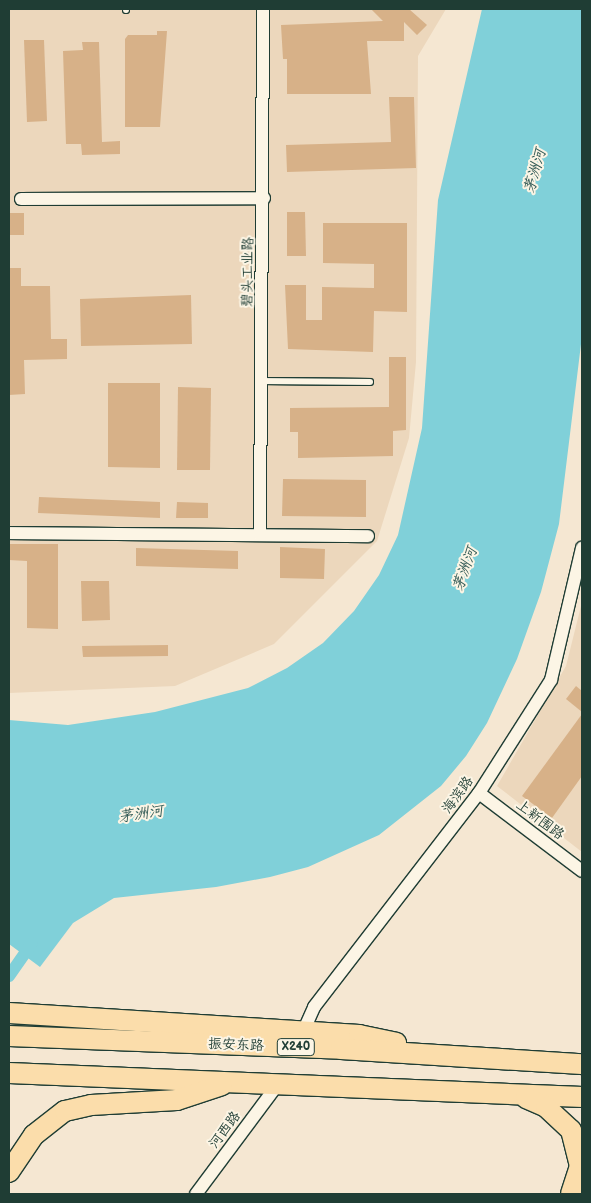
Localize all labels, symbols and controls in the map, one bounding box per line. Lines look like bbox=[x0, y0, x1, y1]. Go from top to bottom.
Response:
water label: 茅洲河 bbox=[520, 147, 550, 195]
street label: 碧头工业路 bbox=[239, 237, 257, 307]
water label: 茅洲河 bbox=[449, 545, 481, 593]
street label: 海滨路 bbox=[439, 773, 477, 817]
street label: 上新围路 bbox=[513, 796, 567, 844]
water label: 茅洲河 bbox=[117, 802, 165, 826]
street label: 振安东路 bbox=[208, 1036, 264, 1054]
road number: X240 bbox=[276, 1038, 316, 1056]
street label: 河西路 bbox=[206, 1108, 244, 1152]

